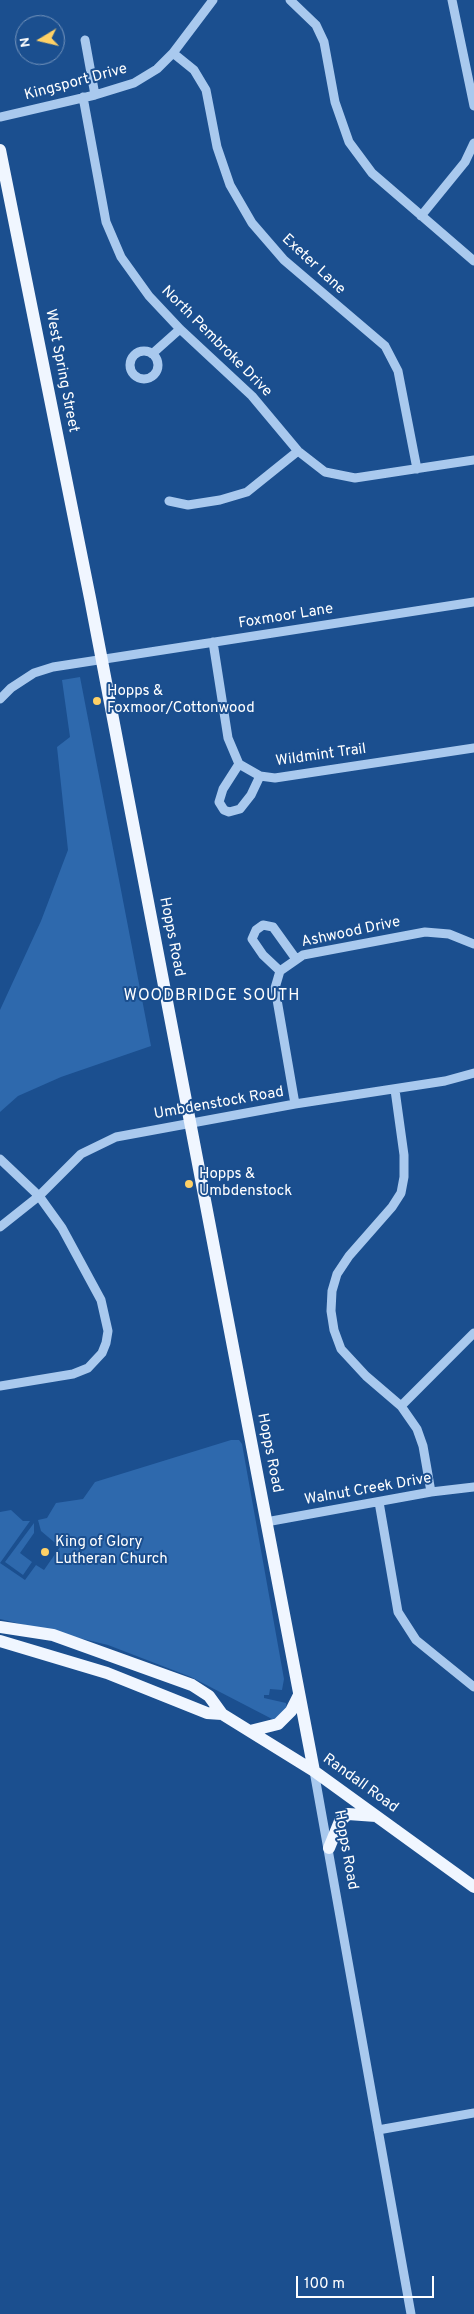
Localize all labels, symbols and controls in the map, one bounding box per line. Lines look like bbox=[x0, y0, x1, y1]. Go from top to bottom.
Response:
north arrow bbox=[15, 15, 65, 65]
text: N bbox=[16, 36, 35, 49]
street label: Kingsport Drive bbox=[23, 61, 129, 105]
street label: Exeter Lane bbox=[277, 231, 349, 299]
street label: North Pembroke Drive bbox=[157, 283, 275, 401]
street label: West Spring Street bbox=[40, 308, 82, 434]
street label: Foxmoor Lane bbox=[237, 601, 335, 633]
place label: Hopps & Foxmoor/Cottonwood bbox=[107, 683, 255, 718]
marker: Hopps & Foxmoor/Cottonwood bbox=[91, 695, 103, 707]
street label: Wildmint Trail bbox=[275, 741, 367, 771]
street label: Hopps Road bbox=[154, 896, 188, 978]
street label: Ashwood Drive bbox=[300, 914, 402, 952]
district label: WOODBRIDGE SOUTH bbox=[121, 987, 303, 1007]
street label: Umbdenstock Road bbox=[153, 1084, 285, 1124]
place label: Hopps & Umbdenstock bbox=[199, 1166, 292, 1201]
marker: Hopps & Umbdenstock bbox=[183, 1178, 195, 1190]
street label: Hopps Road bbox=[252, 1412, 286, 1494]
street label: Walnut Creek Drive bbox=[303, 1470, 433, 1510]
place label: King of Glory Lutheran Church bbox=[55, 1534, 168, 1569]
marker: King of Glory Lutheran Church bbox=[39, 1546, 51, 1558]
street label: Randall Road bbox=[319, 1751, 401, 1817]
street label: Hopps Road bbox=[329, 1809, 361, 1891]
scale bar bbox=[299, 2266, 436, 2298]
text: 100 m bbox=[304, 2275, 345, 2294]

